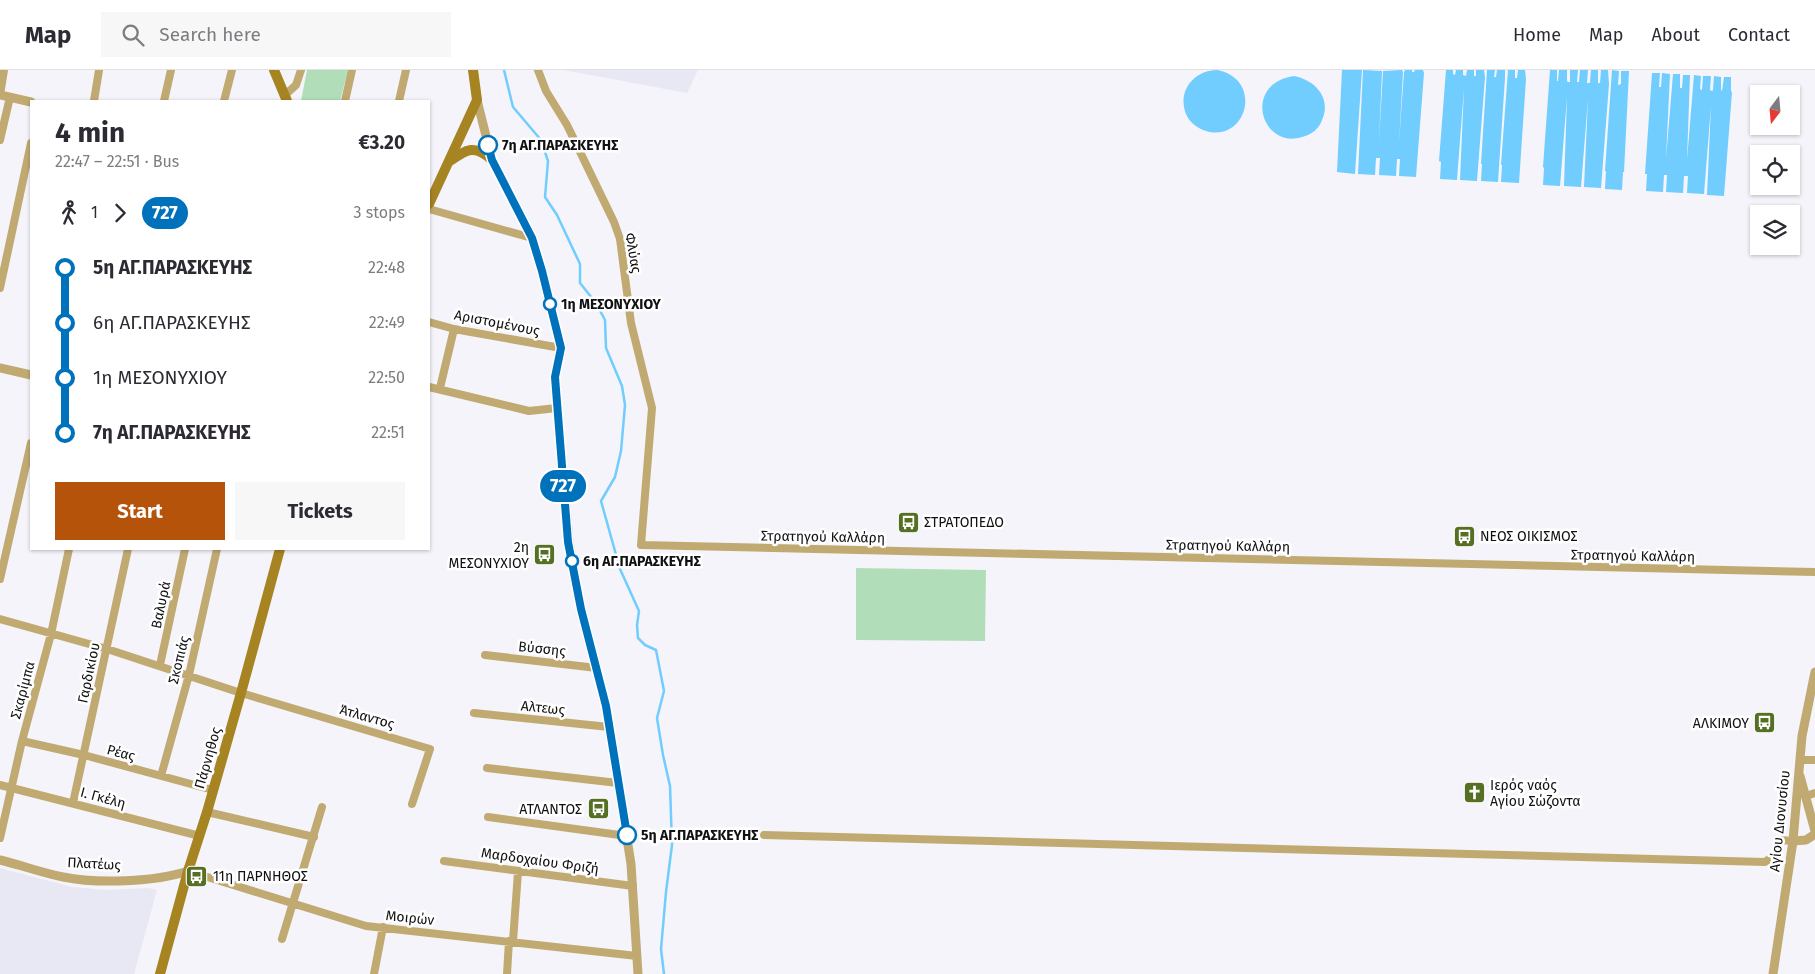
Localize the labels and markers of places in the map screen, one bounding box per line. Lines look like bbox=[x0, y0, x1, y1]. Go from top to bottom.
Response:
marker: 7η ΑΓ.ΠΑΡΑΣΚΕΥΗΣ bbox=[478, 135, 498, 155]
place label: 7η ΑΓ.ΠΑΡΑΣΚΕΥΗΣ bbox=[502, 137, 618, 154]
place label: 1η ΜΕΣΟΝΥΧΙΟΥ bbox=[561, 296, 662, 313]
marker: 1η ΜΕΣΟΝΥΧΙΟΥ bbox=[543, 297, 557, 311]
bus stop icon: ΣΤΡΑΤΟΠΕΔΟ bbox=[896, 510, 920, 534]
place label: ΣΤΡΑΤΟΠΕΔΟ bbox=[924, 514, 1004, 531]
bus stop icon: ΝΕΟΣ ΟΙΚΙΣΜΟΣ bbox=[1452, 524, 1476, 548]
place label: ΝΕΟΣ ΟΙΚΙΣΜΟΣ bbox=[1480, 528, 1577, 545]
place label: 2η ΜΕΣΟΝΥΧΙΟΥ bbox=[448, 539, 529, 572]
bus stop icon: 2η ΜΕΣΟΝΥΧΙΟΥ bbox=[533, 543, 557, 567]
place label: 6η ΑΓ.ΠΑΡΑΣΚΕΥΗΣ bbox=[583, 553, 701, 570]
marker: 6η ΑΓ.ΠΑΡΑΣΚΕΥΗΣ bbox=[565, 554, 579, 568]
bus stop icon: ΑΛΚΙΜΟΥ bbox=[1753, 711, 1777, 735]
place label: ΑΛΚΙΜΟΥ bbox=[1693, 715, 1749, 732]
place label: Ιερός ναός Αγίου Σώζοντα bbox=[1490, 777, 1581, 810]
church icon: Ιερός ναός Αγίου Σώζοντα bbox=[1462, 781, 1486, 805]
bus stop icon: ΑΤΛΑΝΤΟΣ bbox=[586, 797, 610, 821]
place label: ΑΤΛΑΝΤΟΣ bbox=[519, 801, 582, 818]
marker: 5η ΑΓ.ΠΑΡΑΣΚΕΥΗΣ bbox=[617, 825, 637, 845]
place label: 5η ΑΓ.ΠΑΡΑΣΚΕΥΗΣ bbox=[641, 827, 758, 844]
bus stop icon: 11η ΠΑΡΝΗΘΟΣ bbox=[185, 864, 209, 888]
place label: 11η ΠΑΡΝΗΘΟΣ bbox=[213, 868, 308, 885]

